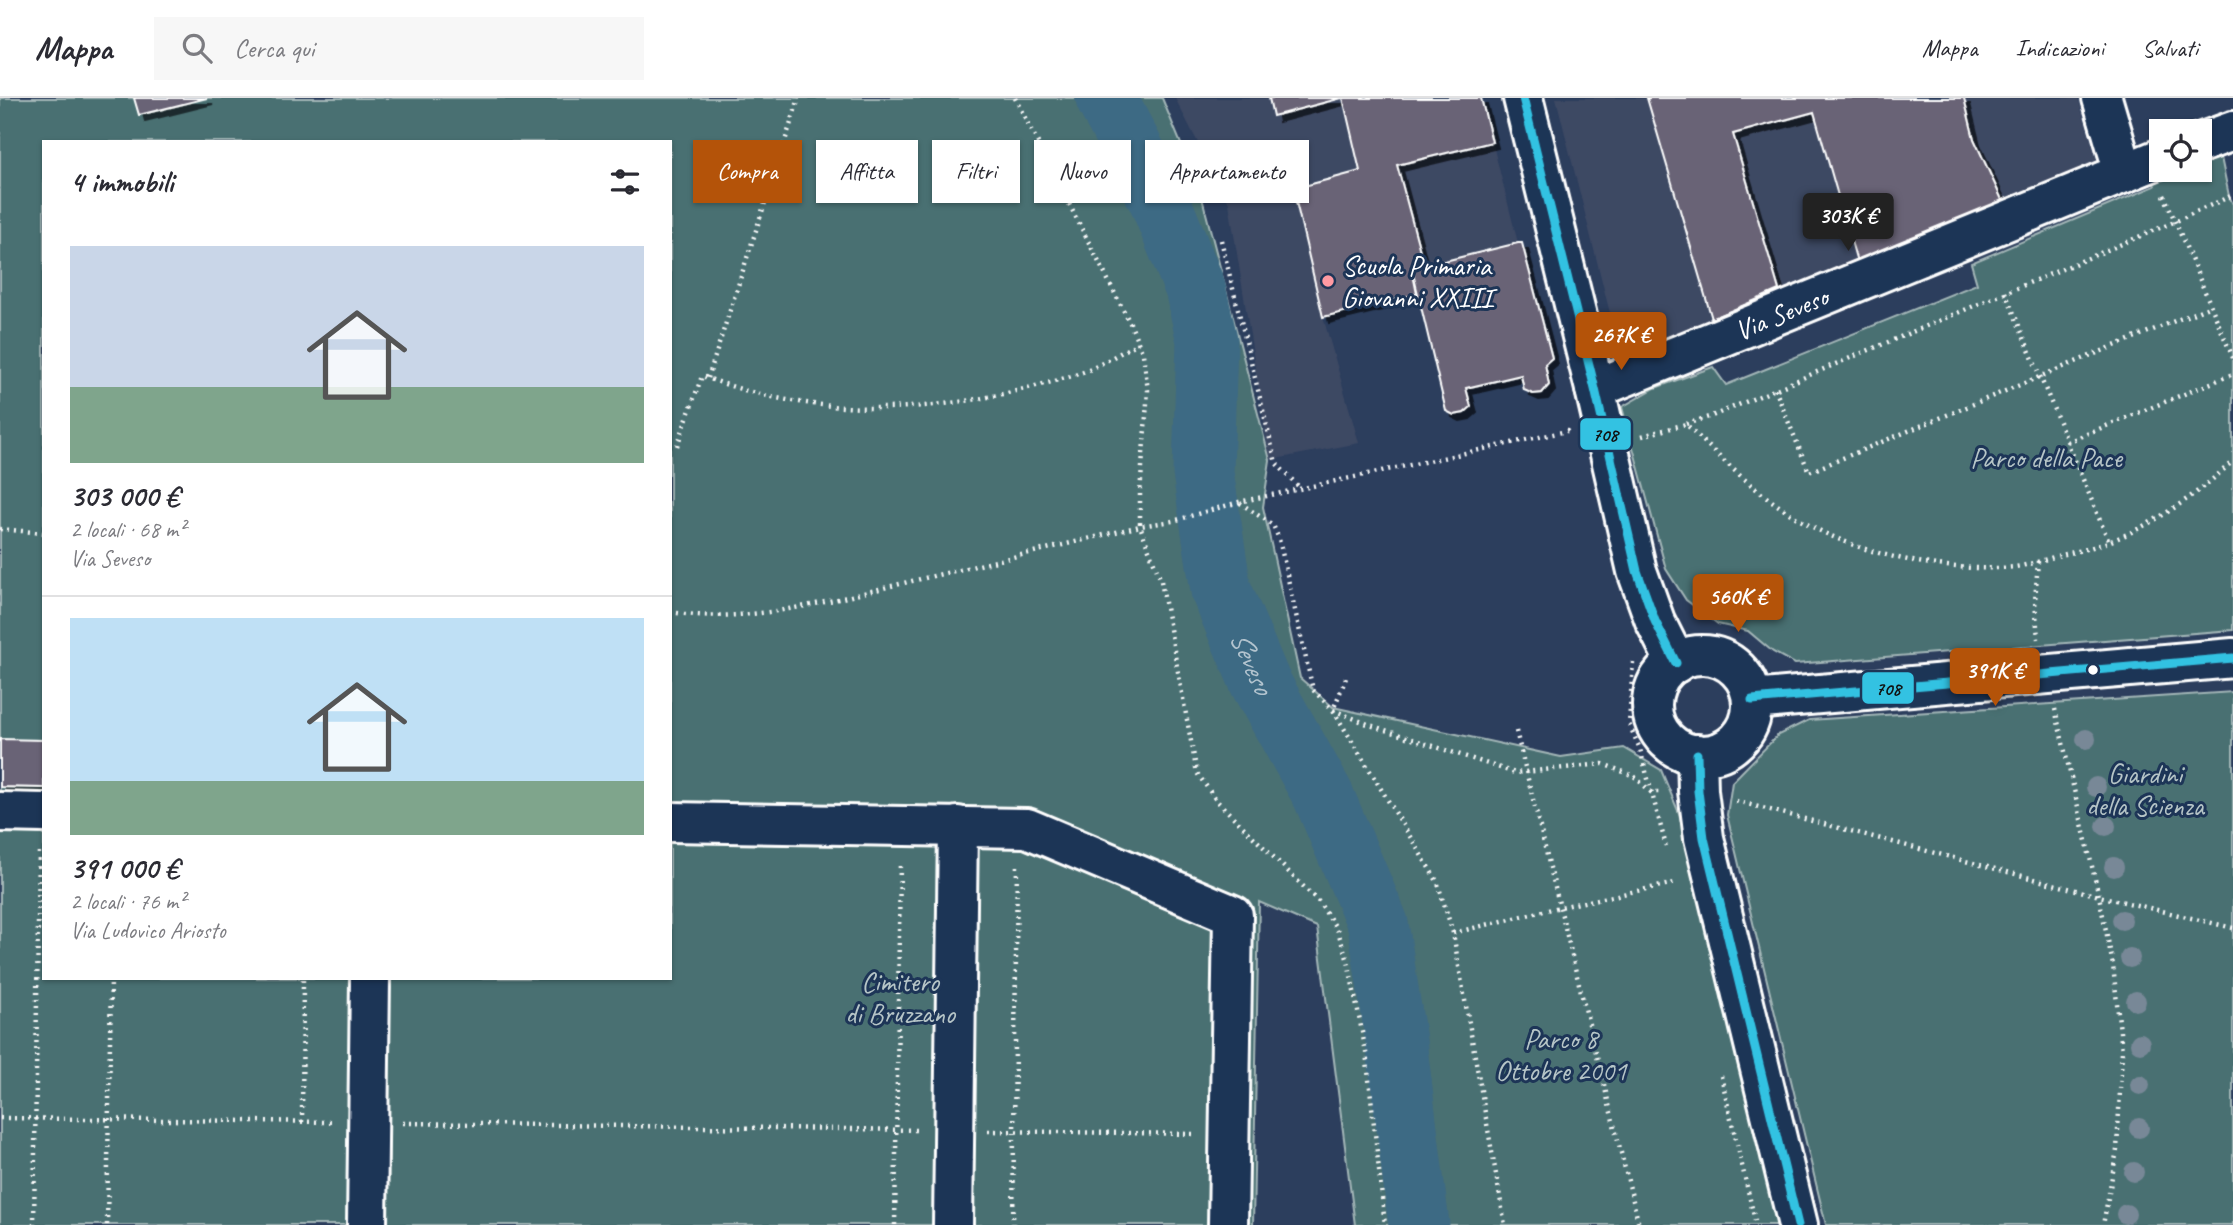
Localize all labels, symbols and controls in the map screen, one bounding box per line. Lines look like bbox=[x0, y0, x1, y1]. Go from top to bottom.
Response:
search box bbox=[154, 17, 644, 80]
text: Mappa bbox=[35, 27, 112, 69]
icon: search bbox=[178, 29, 216, 67]
text: Cerca qui bbox=[234, 32, 314, 65]
text: Mappa bbox=[1922, 33, 1978, 63]
text: Indicazioni bbox=[2016, 33, 2104, 63]
text: Salvati bbox=[2142, 33, 2198, 63]
map controls bbox=[2149, 119, 2212, 182]
button: locate bbox=[2149, 119, 2212, 182]
chip: Compra bbox=[693, 140, 802, 203]
chip: Affitta bbox=[816, 140, 918, 203]
chip: Filtri bbox=[932, 140, 1020, 203]
chip: Nuovo bbox=[1034, 140, 1131, 203]
chip: Appartamento bbox=[1145, 140, 1309, 203]
text: 4 immobili bbox=[70, 163, 173, 201]
icon: filters bbox=[606, 163, 644, 201]
pin: 303K € bbox=[1791, 194, 1905, 253]
text: 303K € bbox=[1819, 201, 1877, 230]
place label: Scuola Primaria Giovanni XXIII bbox=[1342, 248, 1498, 315]
marker: Scuola Primaria Giovanni XXIII bbox=[1320, 273, 1336, 289]
street label: Via Seveso bbox=[1730, 278, 1836, 348]
icon: home bbox=[294, 292, 420, 418]
pin: 267K € bbox=[1564, 313, 1678, 372]
text: 267K € bbox=[1591, 320, 1651, 349]
line badge: 708 bbox=[1579, 417, 1632, 451]
text: 708 bbox=[1592, 423, 1620, 447]
park label: Parco della Pace bbox=[1970, 440, 2124, 475]
text: 303 000 € bbox=[70, 477, 179, 515]
text: 2 locali · 68 m² bbox=[70, 515, 185, 544]
text: Via Seveso bbox=[70, 544, 150, 573]
pin: 560K € bbox=[1681, 574, 1795, 634]
text: 560K € bbox=[1709, 582, 1767, 611]
water label: Seveso bbox=[1221, 625, 1283, 703]
pin: 391K € bbox=[1938, 648, 2052, 708]
text: 391K € bbox=[1966, 656, 2024, 685]
unlabelled marker bbox=[2086, 663, 2100, 677]
icon: home bbox=[294, 664, 420, 790]
line badge: 708 bbox=[1861, 671, 1915, 705]
text: 708 bbox=[1875, 677, 1903, 701]
park label: Giardini della Scienza bbox=[2086, 756, 2206, 823]
text: 391 000 € bbox=[70, 849, 179, 887]
text: 2 locali · 76 m² bbox=[70, 887, 185, 916]
text: Via Ludovico Ariosto bbox=[70, 916, 226, 945]
park label: Cimitero di Bruzzano bbox=[845, 964, 957, 1031]
park label: Parco 8 Ottobre 2001 bbox=[1495, 1021, 1628, 1088]

